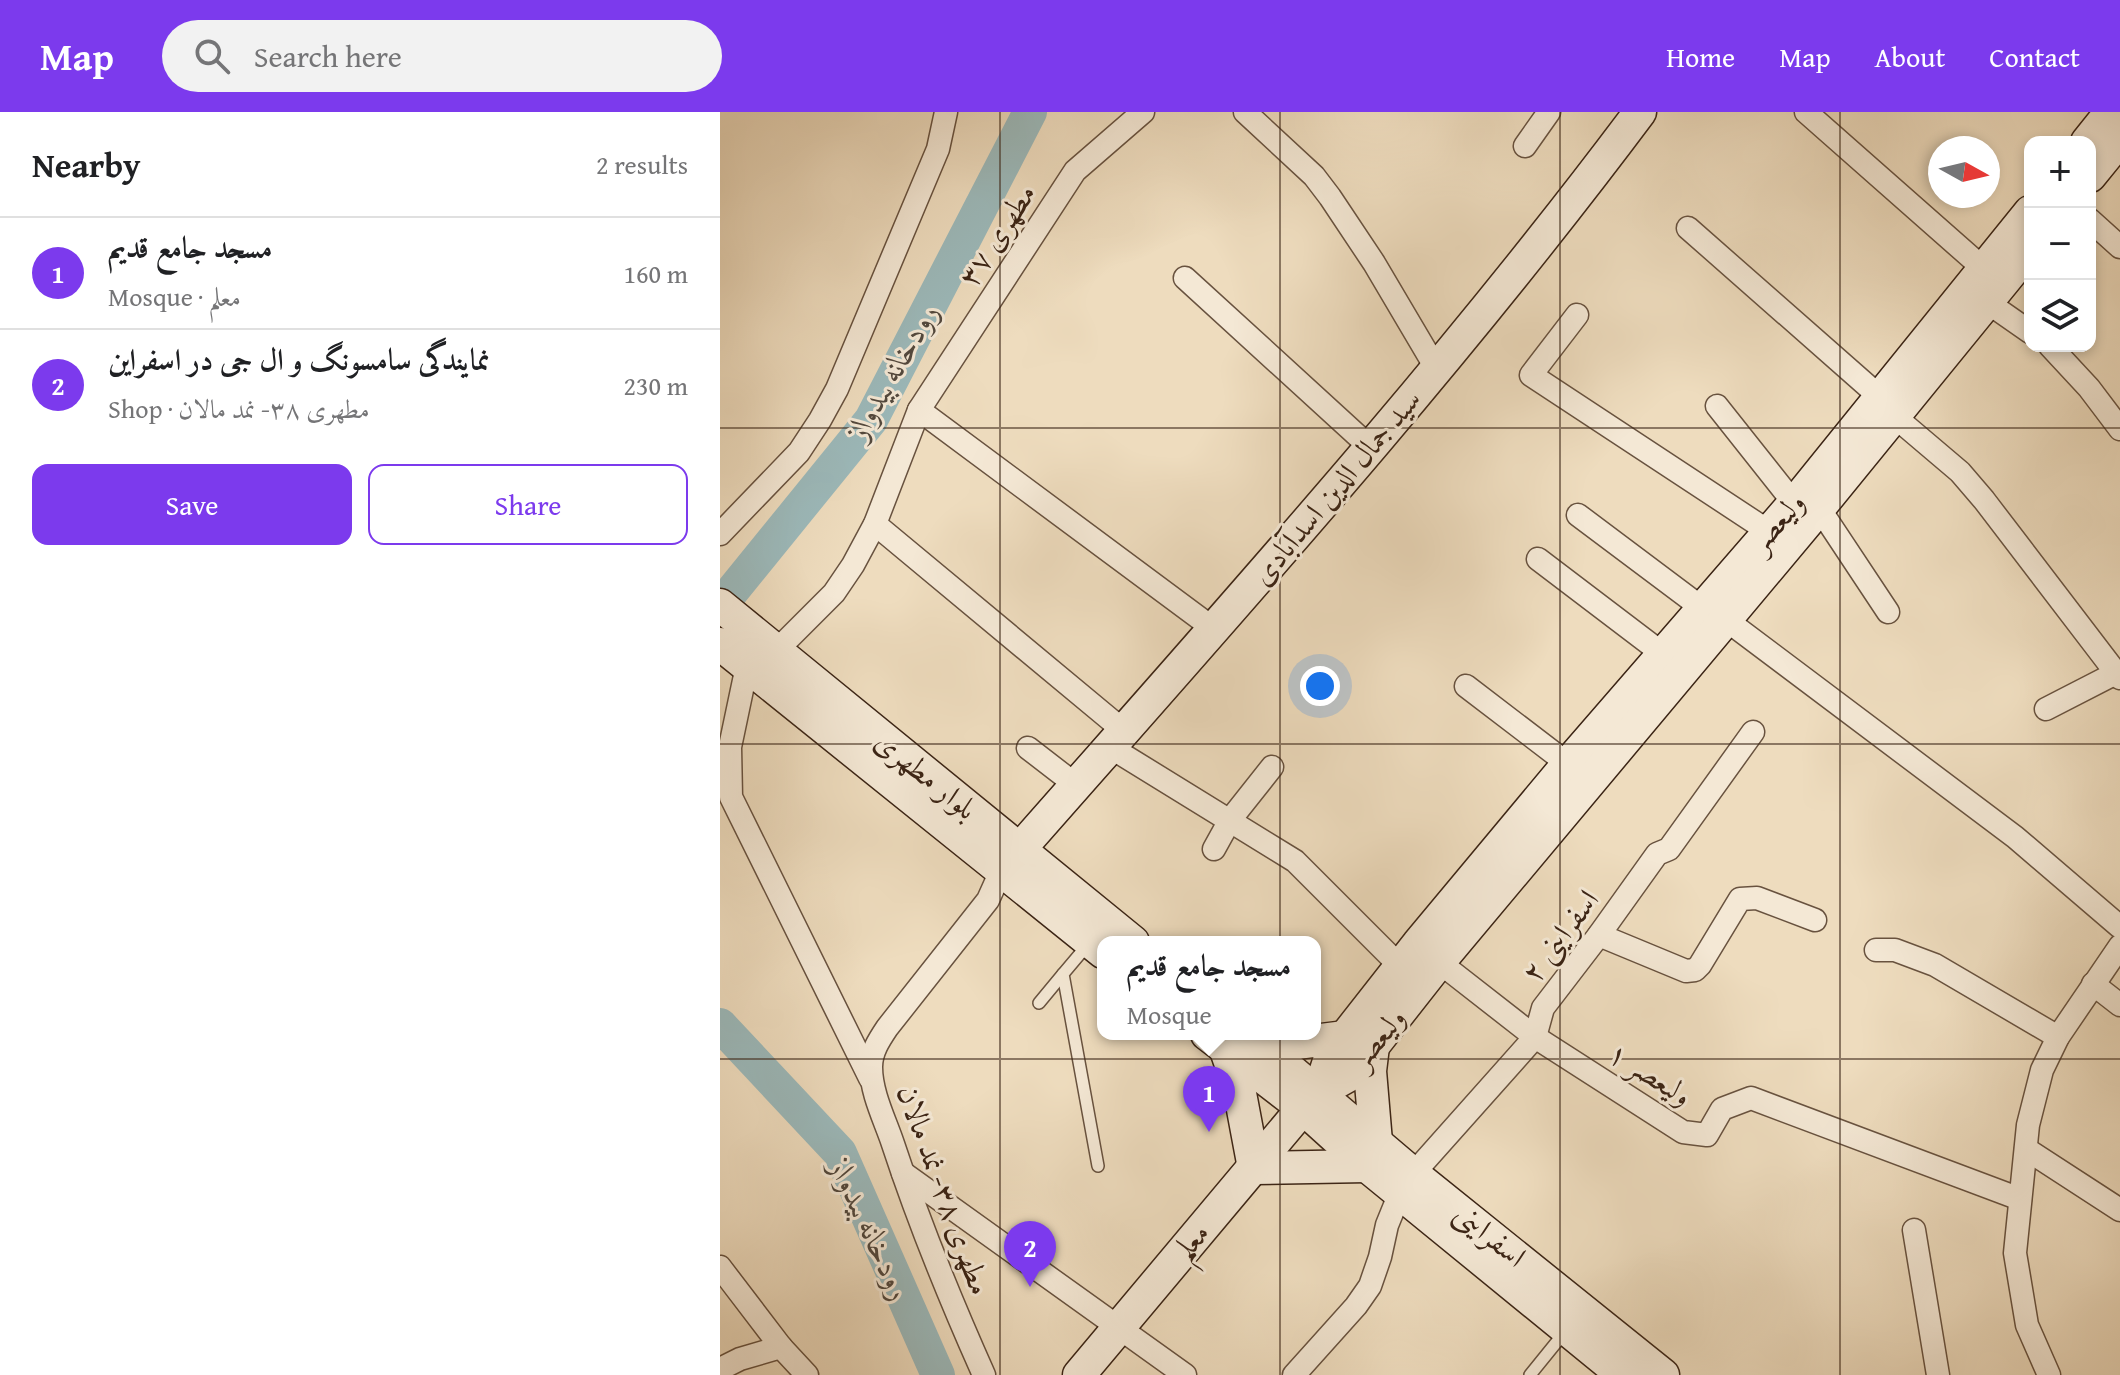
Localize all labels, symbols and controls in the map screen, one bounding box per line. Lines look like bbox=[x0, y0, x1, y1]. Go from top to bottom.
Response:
search box bbox=[162, 20, 722, 92]
text: Map bbox=[40, 28, 114, 84]
icon: search bbox=[190, 34, 234, 78]
text: Search here bbox=[254, 34, 402, 78]
text: Home bbox=[1666, 36, 1735, 77]
text: Map bbox=[1779, 36, 1831, 77]
text: About bbox=[1875, 36, 1945, 77]
text: Contact bbox=[1989, 36, 2080, 77]
north arrow bbox=[1928, 136, 2000, 208]
map controls bbox=[2024, 136, 2096, 352]
button: + bbox=[2024, 136, 2096, 208]
text: Nearby bbox=[32, 140, 141, 189]
text: 2 results bbox=[596, 145, 688, 184]
street label: مطهری ۳۷ bbox=[946, 174, 1046, 295]
button: − bbox=[2024, 208, 2096, 280]
text: مسجد جامع قدیم bbox=[108, 225, 272, 269]
text: 1 bbox=[51, 254, 65, 293]
text: 160 m bbox=[623, 254, 688, 293]
text: Mosque · معلم bbox=[108, 277, 241, 316]
button: layers bbox=[2024, 280, 2096, 352]
water label: رودخانه بیدواز bbox=[832, 293, 950, 450]
text: نمایندگی سامسونگ و ال جی در اسفراین bbox=[108, 337, 490, 381]
text: 2 bbox=[51, 366, 65, 405]
text: 230 m bbox=[623, 366, 688, 405]
street label: سید جمال الدین اسدآبادی bbox=[1240, 378, 1431, 594]
text: Shop · مطهری ۳۸- نمد مالان bbox=[108, 389, 370, 428]
button: Save bbox=[32, 464, 352, 545]
button: Share bbox=[368, 464, 688, 545]
street label: ولیعصر bbox=[1736, 481, 1815, 563]
your location bbox=[1300, 666, 1340, 706]
street label: بلوار مطهری bbox=[866, 719, 988, 829]
street label: اسفراینی ۲ bbox=[1510, 880, 1609, 991]
popup bbox=[1097, 936, 1321, 1040]
text: مسجد جامع قدیم bbox=[1127, 943, 1291, 987]
text: Mosque bbox=[1127, 995, 1212, 1034]
street label: ولیعصر bbox=[1337, 997, 1416, 1080]
street label: ولیعصر ۱ bbox=[1600, 1030, 1701, 1116]
pin: 1 bbox=[1183, 1066, 1235, 1132]
street label: مطهری ۳۸- نمد مالان bbox=[887, 1078, 1003, 1301]
water label: رودخانه بیدواز bbox=[817, 1148, 925, 1308]
street label: اسفراینی bbox=[1445, 1191, 1536, 1277]
street label: معلم bbox=[1161, 1212, 1226, 1275]
pin: 2 bbox=[1004, 1221, 1056, 1287]

